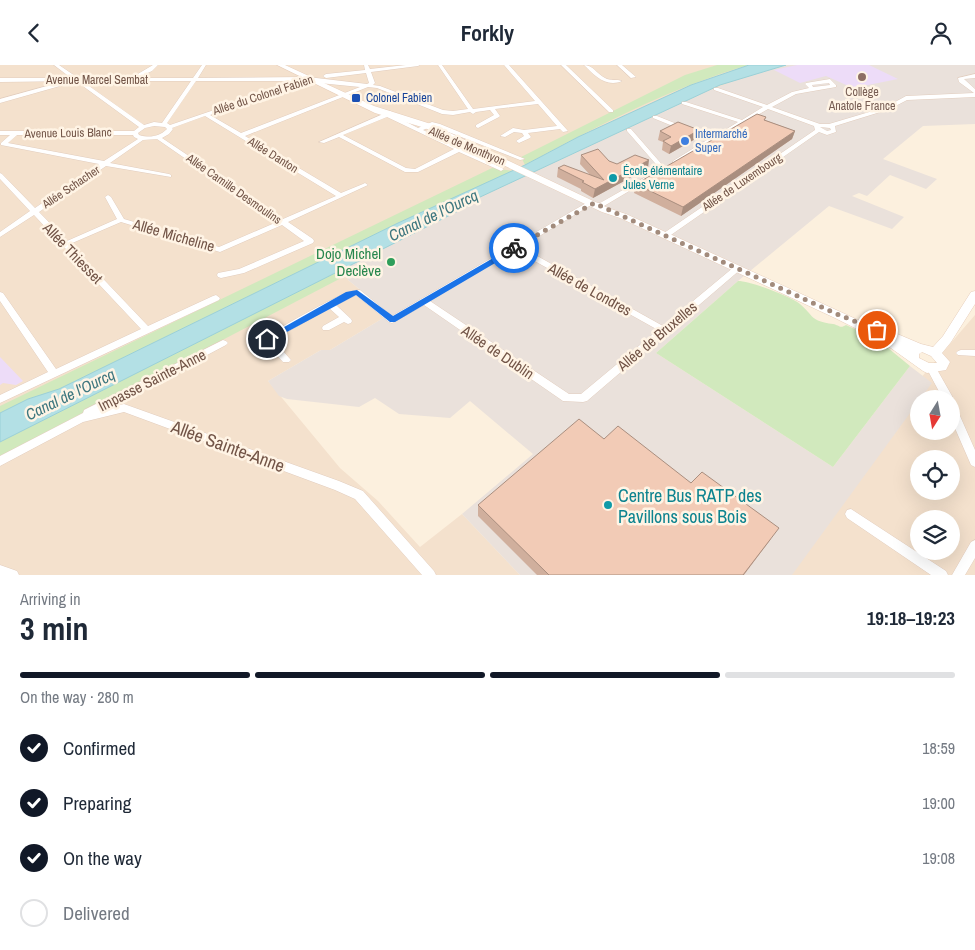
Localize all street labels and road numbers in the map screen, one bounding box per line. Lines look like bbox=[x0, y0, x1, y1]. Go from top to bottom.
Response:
street label: Allée du Colonel Fabien bbox=[210, 71, 315, 119]
street label: Avenue Marcel Sembat bbox=[45, 72, 148, 88]
street label: Allée de Monthyon bbox=[425, 122, 508, 169]
street label: Avenue Louis Blanc bbox=[23, 124, 112, 142]
street label: Allée Danton bbox=[244, 133, 301, 177]
street label: Allée de Luxembourg bbox=[698, 149, 785, 215]
street label: Allée Camille Desmoulins bbox=[182, 150, 285, 228]
street label: Allée Schacher bbox=[38, 161, 104, 213]
street label: Allée Micheline bbox=[130, 213, 217, 257]
street label: Allée Thiesset bbox=[38, 217, 108, 289]
street label: Allée de Londres bbox=[544, 257, 635, 321]
street label: Allée de Bruxelles bbox=[612, 296, 701, 376]
street label: Allée de Dublin bbox=[457, 319, 538, 384]
street label: Impasse Sainte-Anne bbox=[95, 344, 210, 416]
street label: Allée Sainte-Anne bbox=[167, 414, 288, 478]

